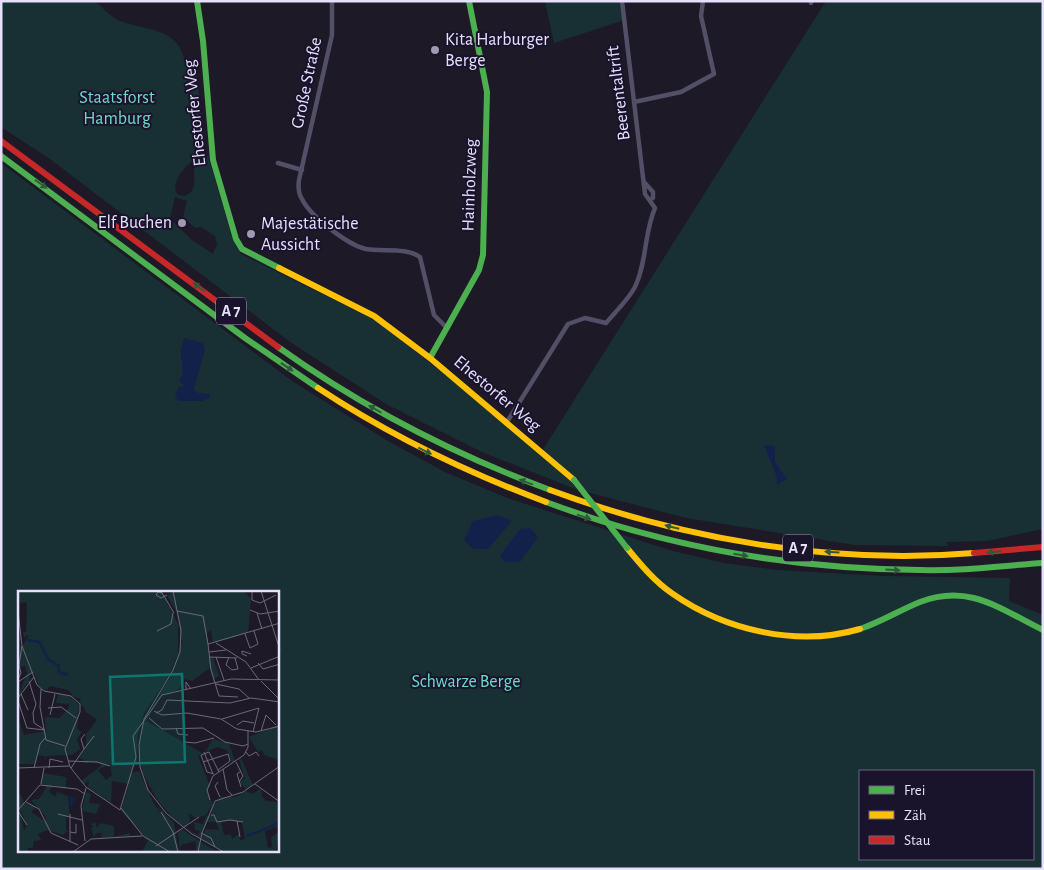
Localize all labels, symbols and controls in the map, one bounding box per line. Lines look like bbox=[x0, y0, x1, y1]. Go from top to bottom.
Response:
place label: Kita Harburger Berge bbox=[445, 31, 549, 70]
street label: Große Straße bbox=[289, 36, 325, 130]
marker: Kita Harburger Berge bbox=[429, 44, 441, 56]
street label: Beerentaltrift bbox=[604, 44, 634, 141]
street label: Ehestorfer Weg bbox=[180, 58, 210, 167]
park label: Staatsforst Hamburg bbox=[79, 89, 155, 128]
street label: Hainholzweg bbox=[459, 138, 481, 232]
one-way arrow bbox=[35, 178, 48, 188]
place label: Elf Buchen bbox=[98, 214, 172, 232]
place label: Majestätische Aussicht bbox=[261, 215, 358, 254]
marker: Elf Buchen bbox=[176, 217, 188, 229]
marker: Majestätische Aussicht bbox=[245, 228, 257, 240]
one-way arrow bbox=[193, 281, 206, 292]
road number: A 7 bbox=[216, 298, 246, 324]
street label: Ehestorfer Weg bbox=[450, 353, 544, 436]
one-way arrow bbox=[280, 362, 293, 372]
one-way arrow bbox=[368, 405, 383, 413]
one-way arrow bbox=[418, 447, 432, 455]
one-way arrow bbox=[518, 478, 533, 486]
one-way arrow bbox=[576, 513, 591, 521]
one-way arrow bbox=[664, 523, 679, 531]
road number: A 7 bbox=[783, 534, 813, 562]
one-way arrow bbox=[824, 547, 840, 555]
one-way arrow bbox=[986, 548, 1002, 556]
one-way arrow bbox=[734, 551, 750, 559]
one-way arrow bbox=[886, 566, 902, 574]
inset map bbox=[18, 591, 279, 852]
park label: Schwarze Berge bbox=[412, 673, 520, 691]
legend bbox=[859, 770, 1034, 860]
text: Frei bbox=[904, 783, 925, 798]
text: Zäh bbox=[904, 808, 927, 823]
text: Stau bbox=[904, 833, 931, 848]

